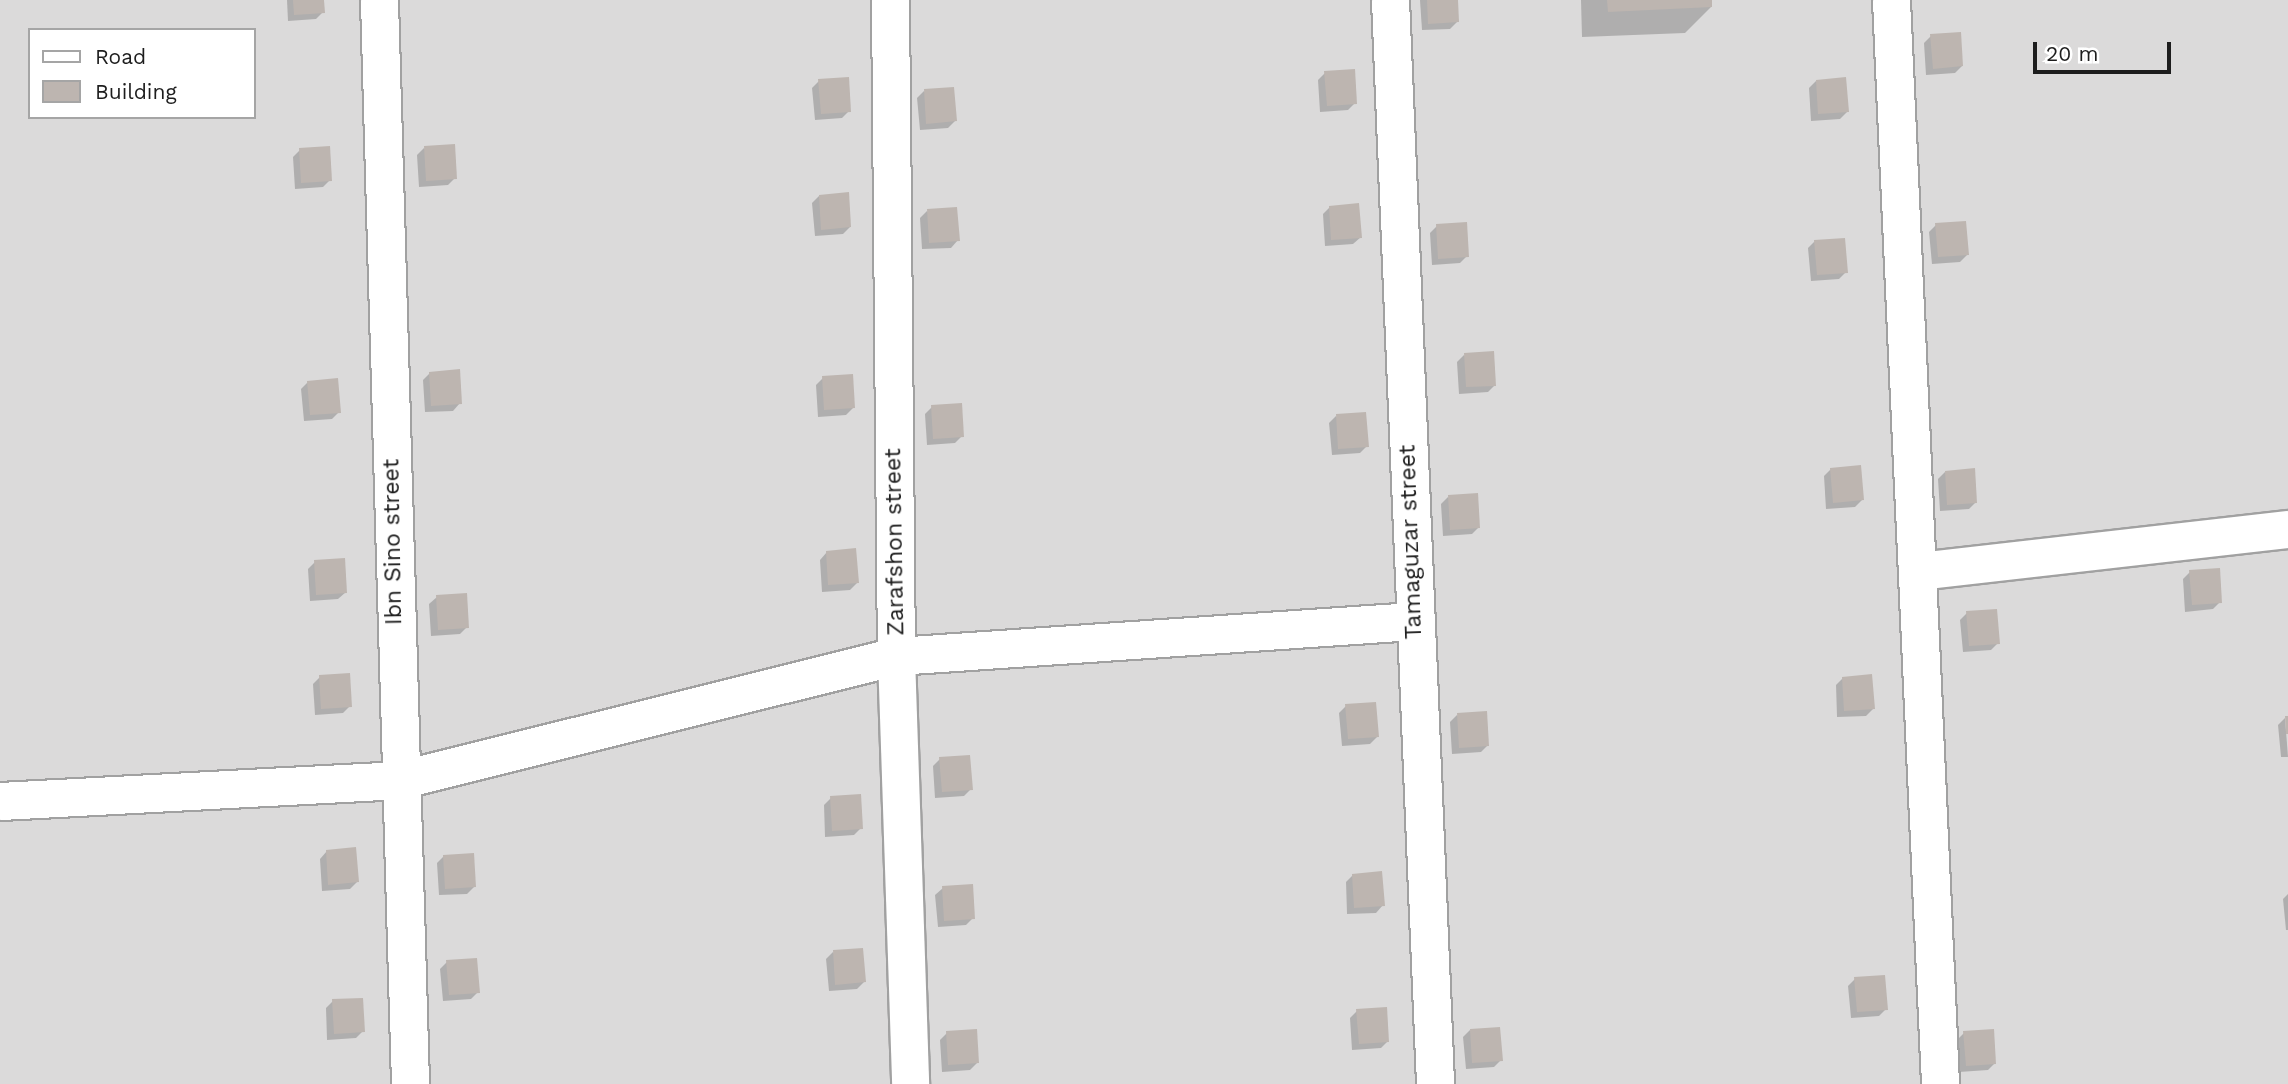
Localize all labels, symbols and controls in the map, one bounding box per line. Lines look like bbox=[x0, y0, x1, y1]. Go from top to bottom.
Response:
legend bbox=[28, 28, 256, 119]
scale bar bbox=[2036, 28, 2174, 72]
text: 20 m bbox=[2046, 41, 2098, 66]
text: Road bbox=[95, 44, 146, 69]
text: Building bbox=[95, 79, 177, 104]
street label: Tamaguzar street bbox=[1394, 444, 1428, 640]
street label: Zarafshon street bbox=[880, 448, 910, 636]
street label: Ibn Sino street bbox=[378, 459, 408, 625]

